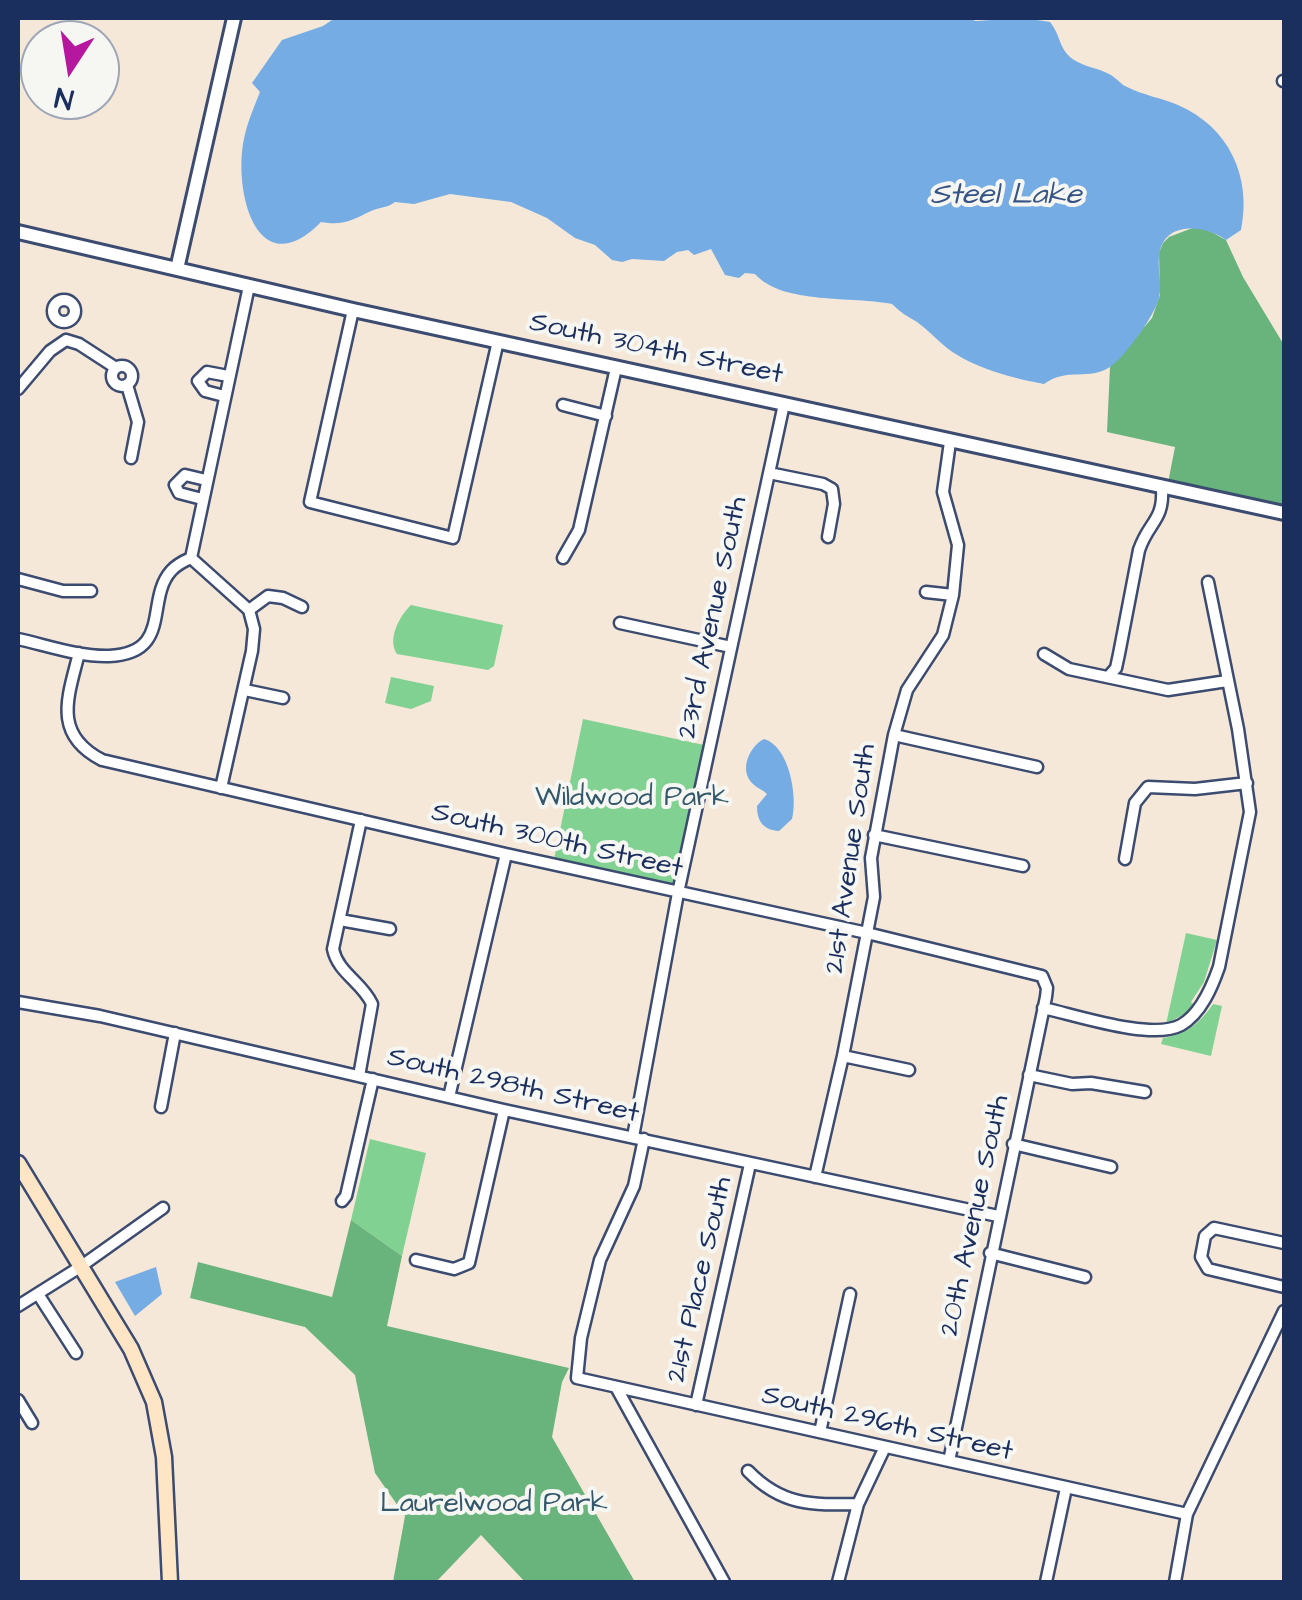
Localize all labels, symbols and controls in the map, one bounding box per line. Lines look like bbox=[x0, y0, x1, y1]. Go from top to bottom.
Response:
north arrow bbox=[20, 20, 120, 120]
text: N bbox=[51, 77, 77, 119]
water label: Steel Lake bbox=[930, 179, 1082, 215]
street label: South 304th Street bbox=[526, 307, 786, 393]
street label: 23rd Avenue South bbox=[672, 494, 756, 742]
street label: 21st Avenue South bbox=[819, 742, 885, 976]
park label: Wildwood Park bbox=[535, 782, 729, 816]
street label: South 300th Street bbox=[428, 797, 686, 887]
street label: South 298th Street bbox=[384, 1042, 642, 1132]
street label: 20th Avenue South bbox=[934, 1092, 1018, 1340]
street label: 21st Place South bbox=[661, 1174, 741, 1386]
street label: South 296th Street bbox=[758, 1380, 1016, 1470]
park label: Laurelwood Park bbox=[380, 1488, 608, 1522]

